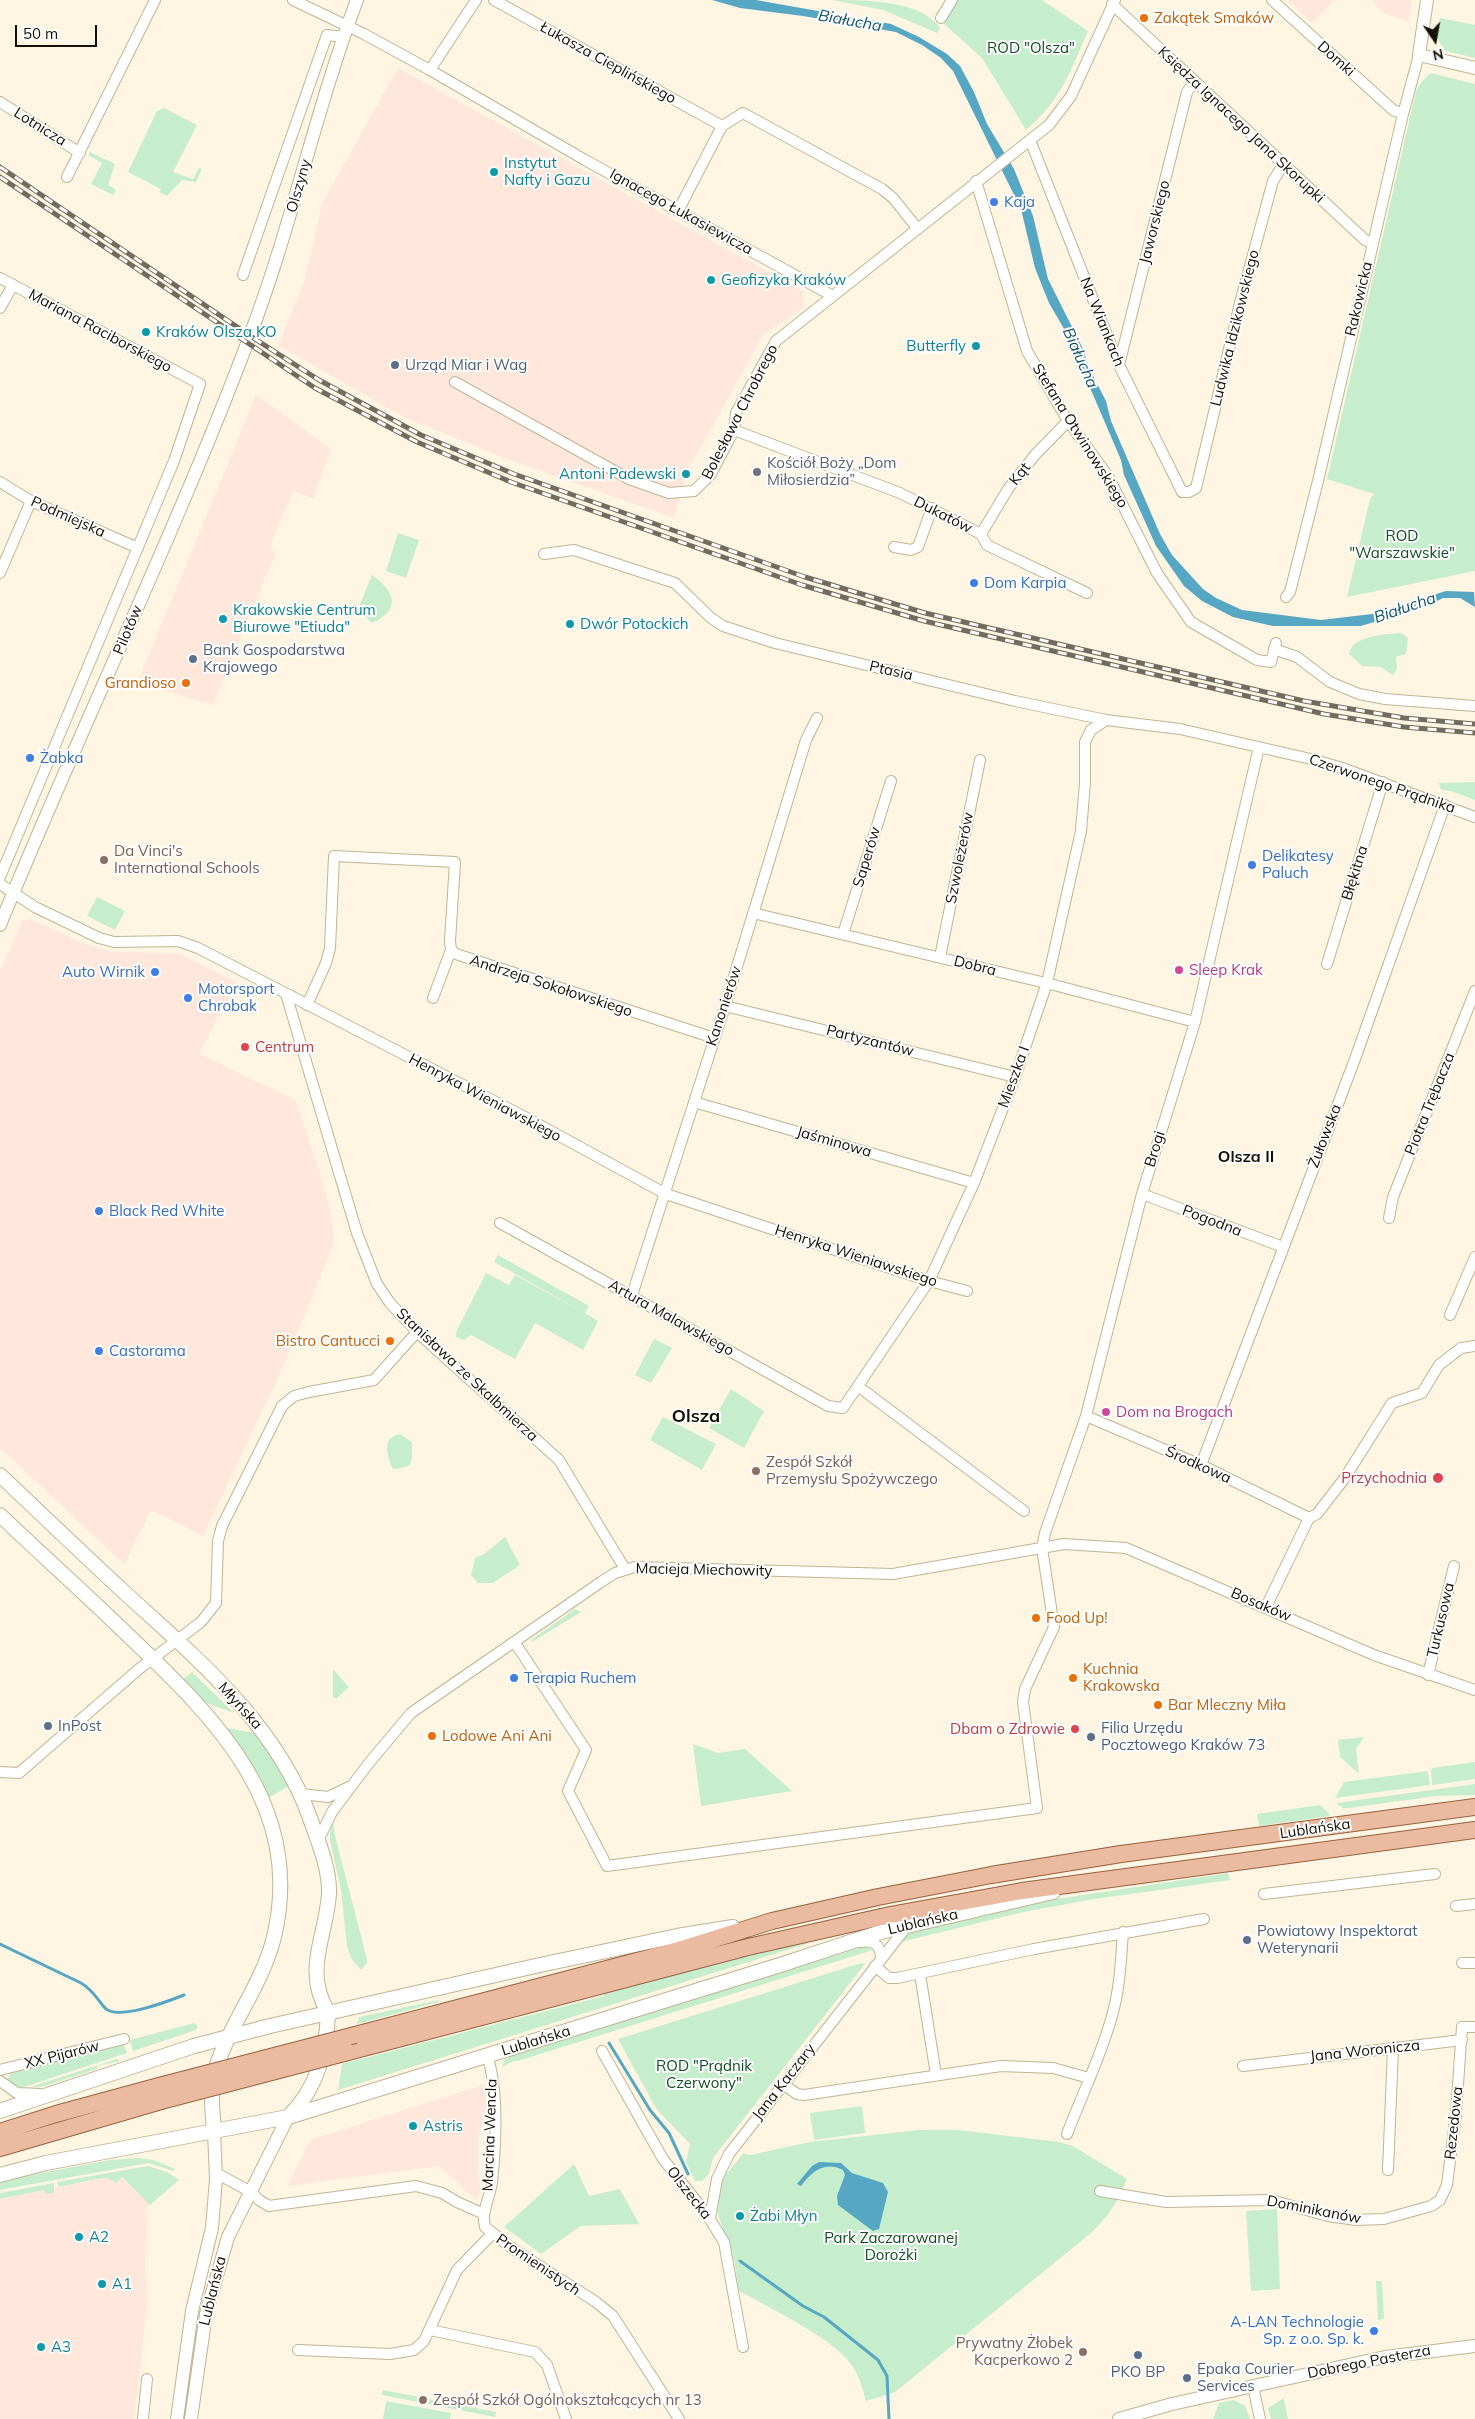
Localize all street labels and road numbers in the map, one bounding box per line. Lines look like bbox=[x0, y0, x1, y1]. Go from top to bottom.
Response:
street label: Łukasza Cieplińskiego bbox=[537, 18, 679, 108]
street label: Domki bbox=[1314, 38, 1358, 80]
street label: Księdza Ignacego Jana Skorupki bbox=[1154, 43, 1328, 207]
street label: Lotnicza bbox=[10, 104, 70, 150]
street label: Olszyny bbox=[283, 157, 315, 215]
street label: Ignacego Łukasiewicza bbox=[606, 165, 756, 259]
street label: Jaworskiego bbox=[1136, 178, 1174, 266]
street label: Ludwika Idzikowskiego bbox=[1207, 248, 1263, 408]
street label: Rakowicka bbox=[1342, 260, 1376, 338]
street label: Na Wiankach bbox=[1076, 275, 1128, 369]
street label: Mariana Raciborskiego bbox=[25, 286, 175, 376]
street label: Bolesława Chrobrego bbox=[698, 341, 782, 483]
street label: Stefana Otwinowskiego bbox=[1028, 361, 1132, 511]
street label: Kąt bbox=[1006, 459, 1034, 489]
street label: Podmiejska bbox=[28, 493, 108, 541]
street label: Dukatów bbox=[911, 493, 975, 537]
street label: Pilotów bbox=[110, 603, 146, 657]
street label: Ptasia bbox=[867, 657, 915, 685]
street label: Czerwonego Prądnika bbox=[1306, 750, 1458, 818]
street label: Szwoleżerów bbox=[942, 811, 978, 905]
street label: Saperów bbox=[849, 825, 885, 889]
street label: Błękitna bbox=[1338, 843, 1372, 903]
street label: Andrzeja Sokołowskiego bbox=[467, 951, 635, 1021]
street label: Dobra bbox=[952, 952, 998, 980]
street label: Kanonierów bbox=[703, 964, 745, 1048]
street label: Partyzantów bbox=[824, 1021, 916, 1061]
street label: Mieszka I bbox=[995, 1044, 1033, 1110]
street label: Henryka Wieniawskiego bbox=[406, 1050, 564, 1146]
street label: Piotra Trębacza bbox=[1401, 1050, 1459, 1158]
street label: Żułowska bbox=[1305, 1102, 1345, 1170]
street label: Jaśminowa bbox=[794, 1123, 874, 1161]
street label: Brogi bbox=[1141, 1129, 1169, 1169]
street label: Pogodna bbox=[1180, 1201, 1244, 1241]
street label: Henryka Wieniawskiego bbox=[772, 1221, 940, 1291]
street label: Artura Malawskiego bbox=[605, 1276, 737, 1360]
street label: Stanisława ze Skalbmierza bbox=[392, 1305, 542, 1445]
street label: Środkowa bbox=[1162, 1443, 1234, 1487]
street label: Macieja Miechowity bbox=[636, 1560, 772, 1580]
street label: Turkusowa bbox=[1424, 1581, 1458, 1659]
street label: Bosaków bbox=[1228, 1584, 1294, 1626]
street label: Młyńska bbox=[214, 1679, 266, 1733]
street label: Lublańska bbox=[1279, 1815, 1351, 1843]
street label: Lublańska bbox=[886, 1905, 960, 1939]
street label: Lublańska bbox=[499, 2022, 573, 2060]
street label: Jana Woronicza bbox=[1309, 2036, 1421, 2066]
street label: XX Pijarów bbox=[23, 2037, 101, 2073]
street label: Jana Kaczary bbox=[749, 2040, 819, 2124]
street label: Marcina Wencla bbox=[479, 2078, 501, 2192]
street label: Rezedowa bbox=[1441, 2086, 1467, 2160]
street label: Olszecka bbox=[663, 2163, 715, 2223]
street label: Dominikanów bbox=[1265, 2192, 1363, 2228]
street label: Promienistych bbox=[493, 2230, 583, 2300]
street label: Lublańska bbox=[196, 2254, 230, 2328]
street label: Dobrego Pasterza bbox=[1306, 2341, 1432, 2383]

